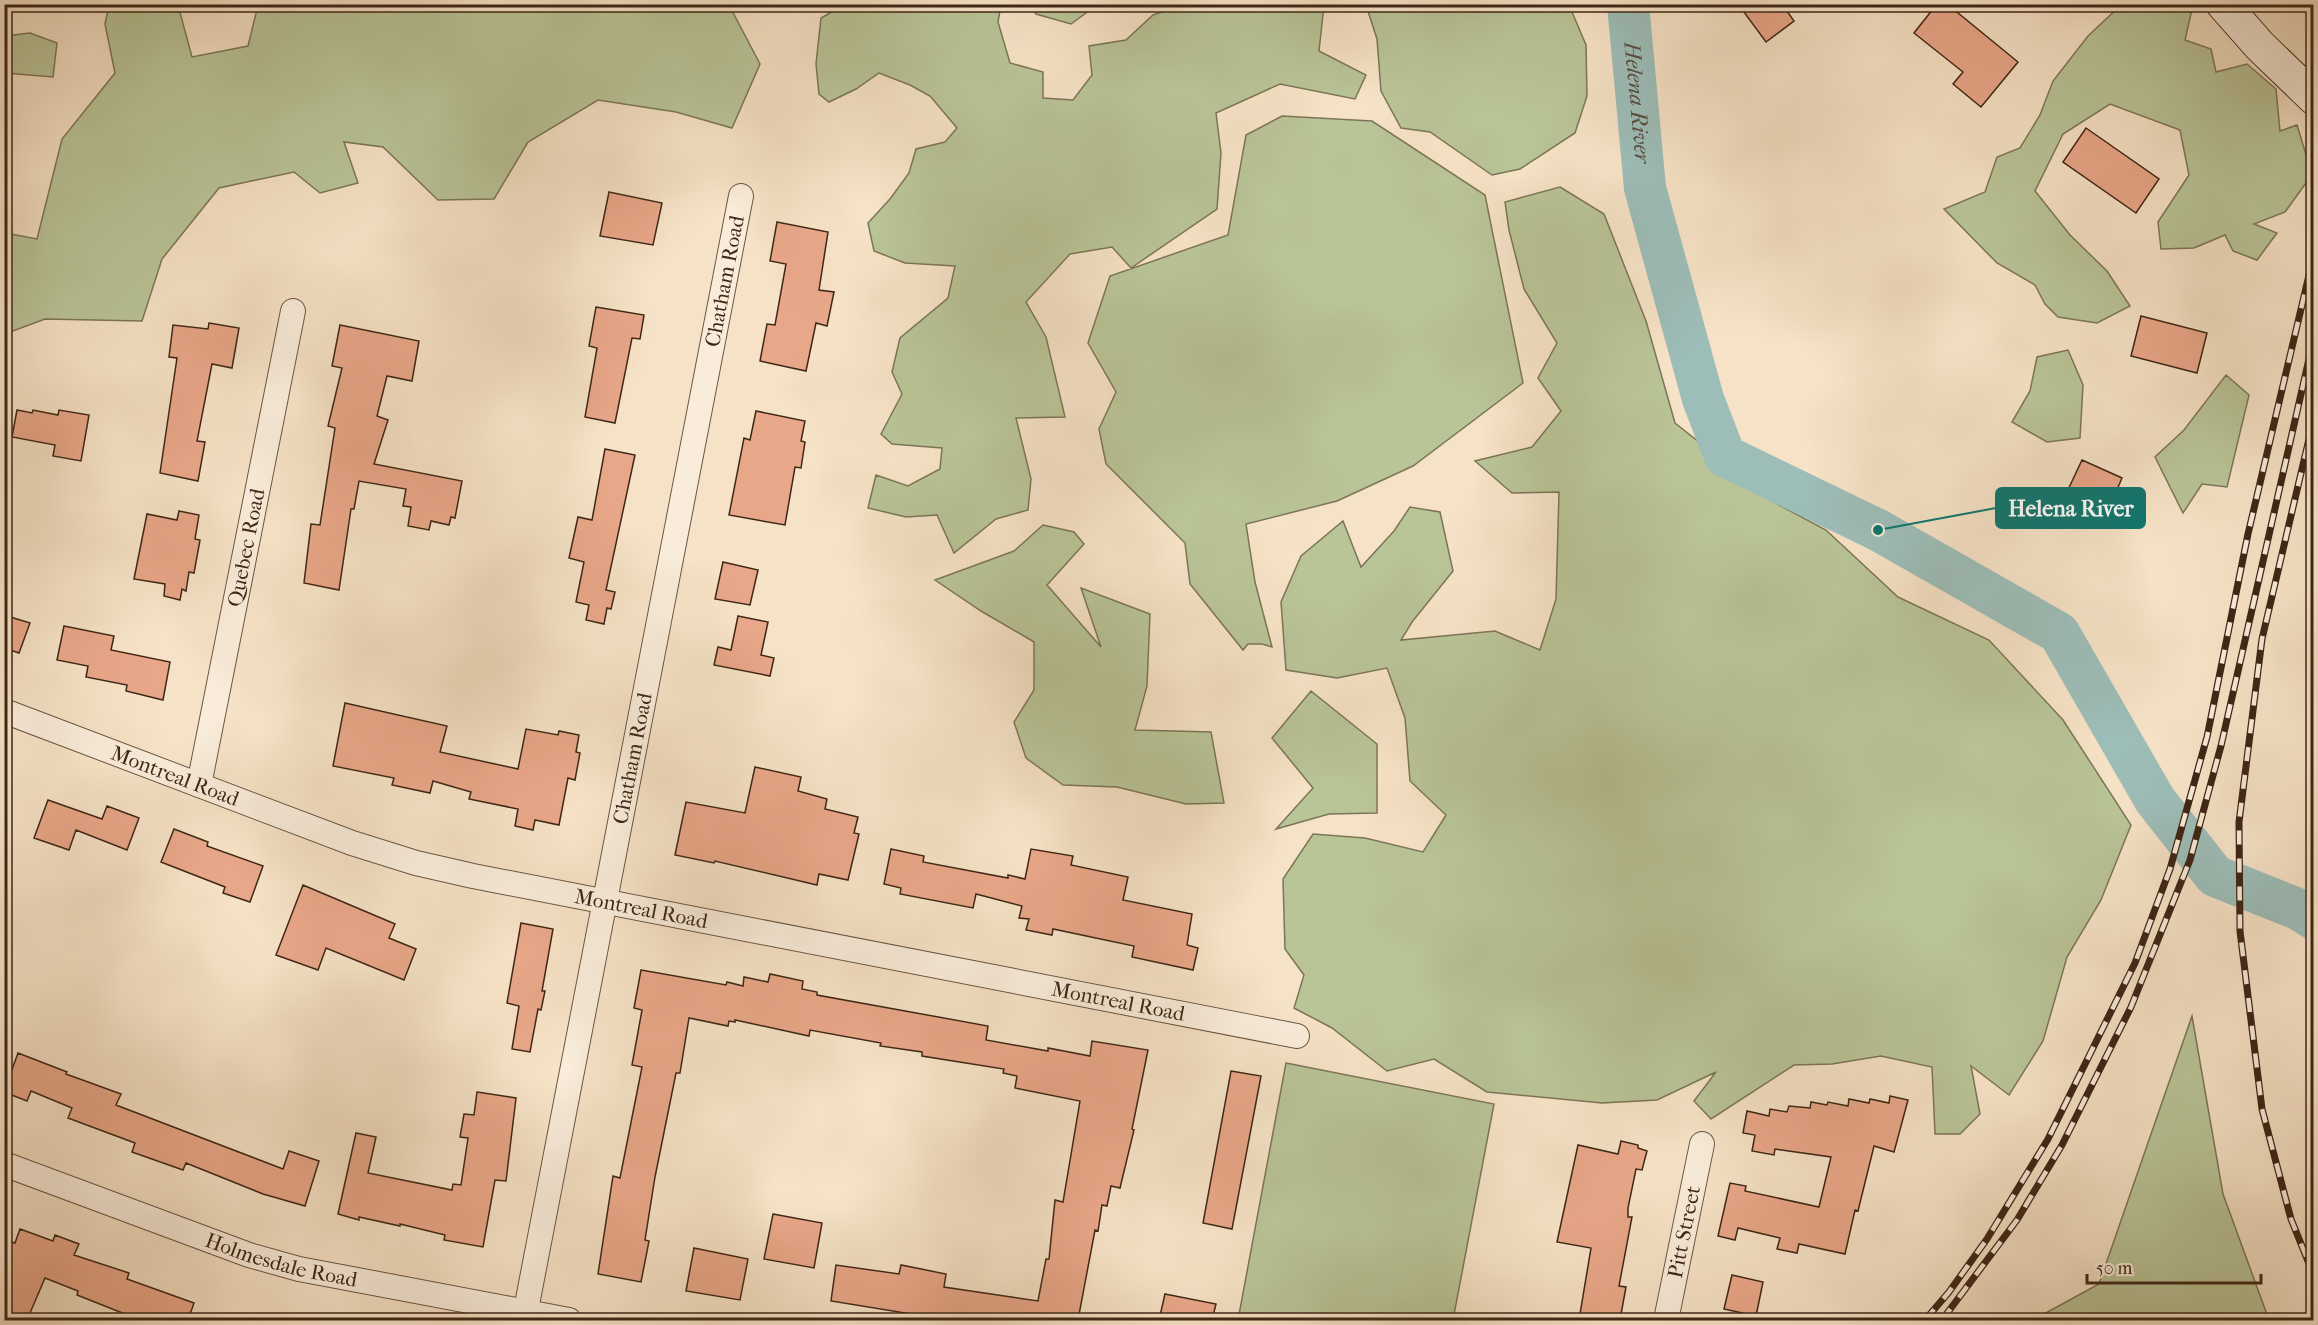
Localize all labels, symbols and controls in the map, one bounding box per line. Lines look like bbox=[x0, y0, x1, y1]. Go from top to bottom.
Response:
water label: Helena River bbox=[1618, 40, 1656, 166]
street label: Chatham Road bbox=[700, 213, 749, 349]
street label: Quebec Road bbox=[223, 486, 270, 609]
callout: Helena River bbox=[1996, 488, 2145, 528]
text: Helena River bbox=[2008, 496, 2134, 522]
street label: Chatham Road bbox=[608, 690, 657, 826]
street label: Montreal Road bbox=[108, 741, 243, 811]
street label: Montreal Road bbox=[573, 884, 710, 933]
street label: Montreal Road bbox=[1050, 977, 1187, 1026]
street label: Pitt Street bbox=[1663, 1183, 1705, 1280]
street label: Holmesdale Road bbox=[202, 1228, 360, 1292]
scale bar bbox=[2087, 1247, 2261, 1285]
text: 50 m bbox=[2096, 1258, 2133, 1279]

